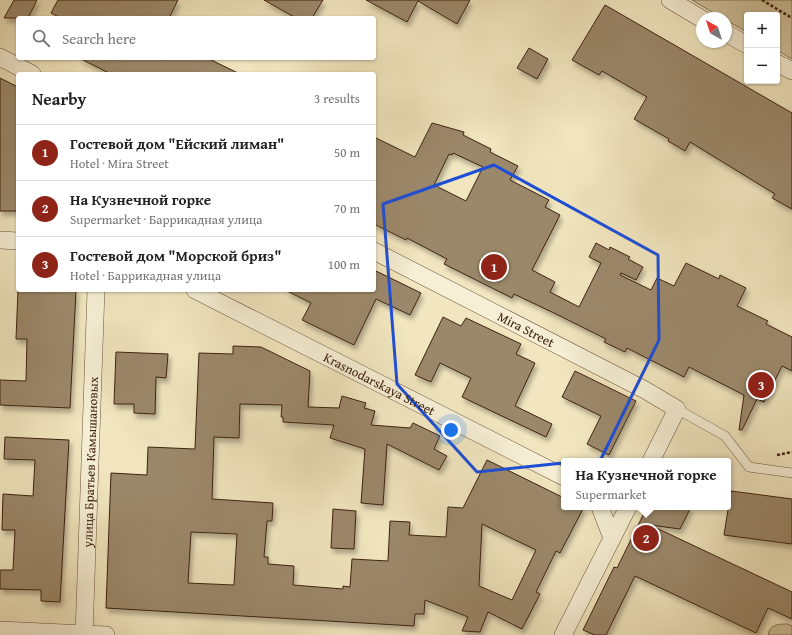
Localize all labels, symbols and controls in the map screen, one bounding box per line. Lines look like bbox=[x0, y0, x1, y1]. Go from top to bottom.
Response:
north arrow bbox=[696, 12, 732, 48]
map controls bbox=[744, 12, 780, 84]
button: + bbox=[744, 12, 780, 48]
search box bbox=[16, 16, 376, 60]
icon: search bbox=[30, 27, 52, 49]
text: Search here bbox=[62, 28, 136, 49]
button: − bbox=[744, 48, 780, 84]
text: Nearby bbox=[32, 86, 86, 111]
text: 3 results bbox=[314, 89, 360, 108]
text: Гостевой дом "Ейский лиман" bbox=[70, 133, 284, 154]
text: 1 bbox=[42, 143, 48, 162]
text: 50 m bbox=[334, 143, 360, 162]
text: Hotel · Mira Street bbox=[70, 154, 169, 173]
text: На Кузнечной горке bbox=[70, 189, 211, 210]
text: 2 bbox=[42, 199, 48, 218]
text: 70 m bbox=[334, 199, 360, 218]
text: Supermarket · Баррикадная улица bbox=[70, 210, 263, 229]
text: Гостевой дом "Морской бриз" bbox=[70, 245, 281, 266]
pin: 1 bbox=[481, 252, 507, 282]
text: 3 bbox=[42, 255, 48, 274]
text: 100 m bbox=[328, 255, 360, 274]
text: Hotel · Баррикадная улица bbox=[70, 266, 221, 285]
street label: Mira Street bbox=[494, 307, 558, 352]
street label: Krasnodarskaya Street bbox=[320, 348, 439, 420]
pin: 3 bbox=[748, 370, 774, 400]
street label: улица Братьев Камышановых bbox=[78, 376, 103, 549]
your location bbox=[441, 420, 461, 440]
popup bbox=[561, 458, 731, 510]
text: На Кузнечной горке bbox=[576, 464, 717, 485]
text: Supermarket bbox=[576, 485, 647, 504]
pin: 2 bbox=[633, 523, 659, 553]

